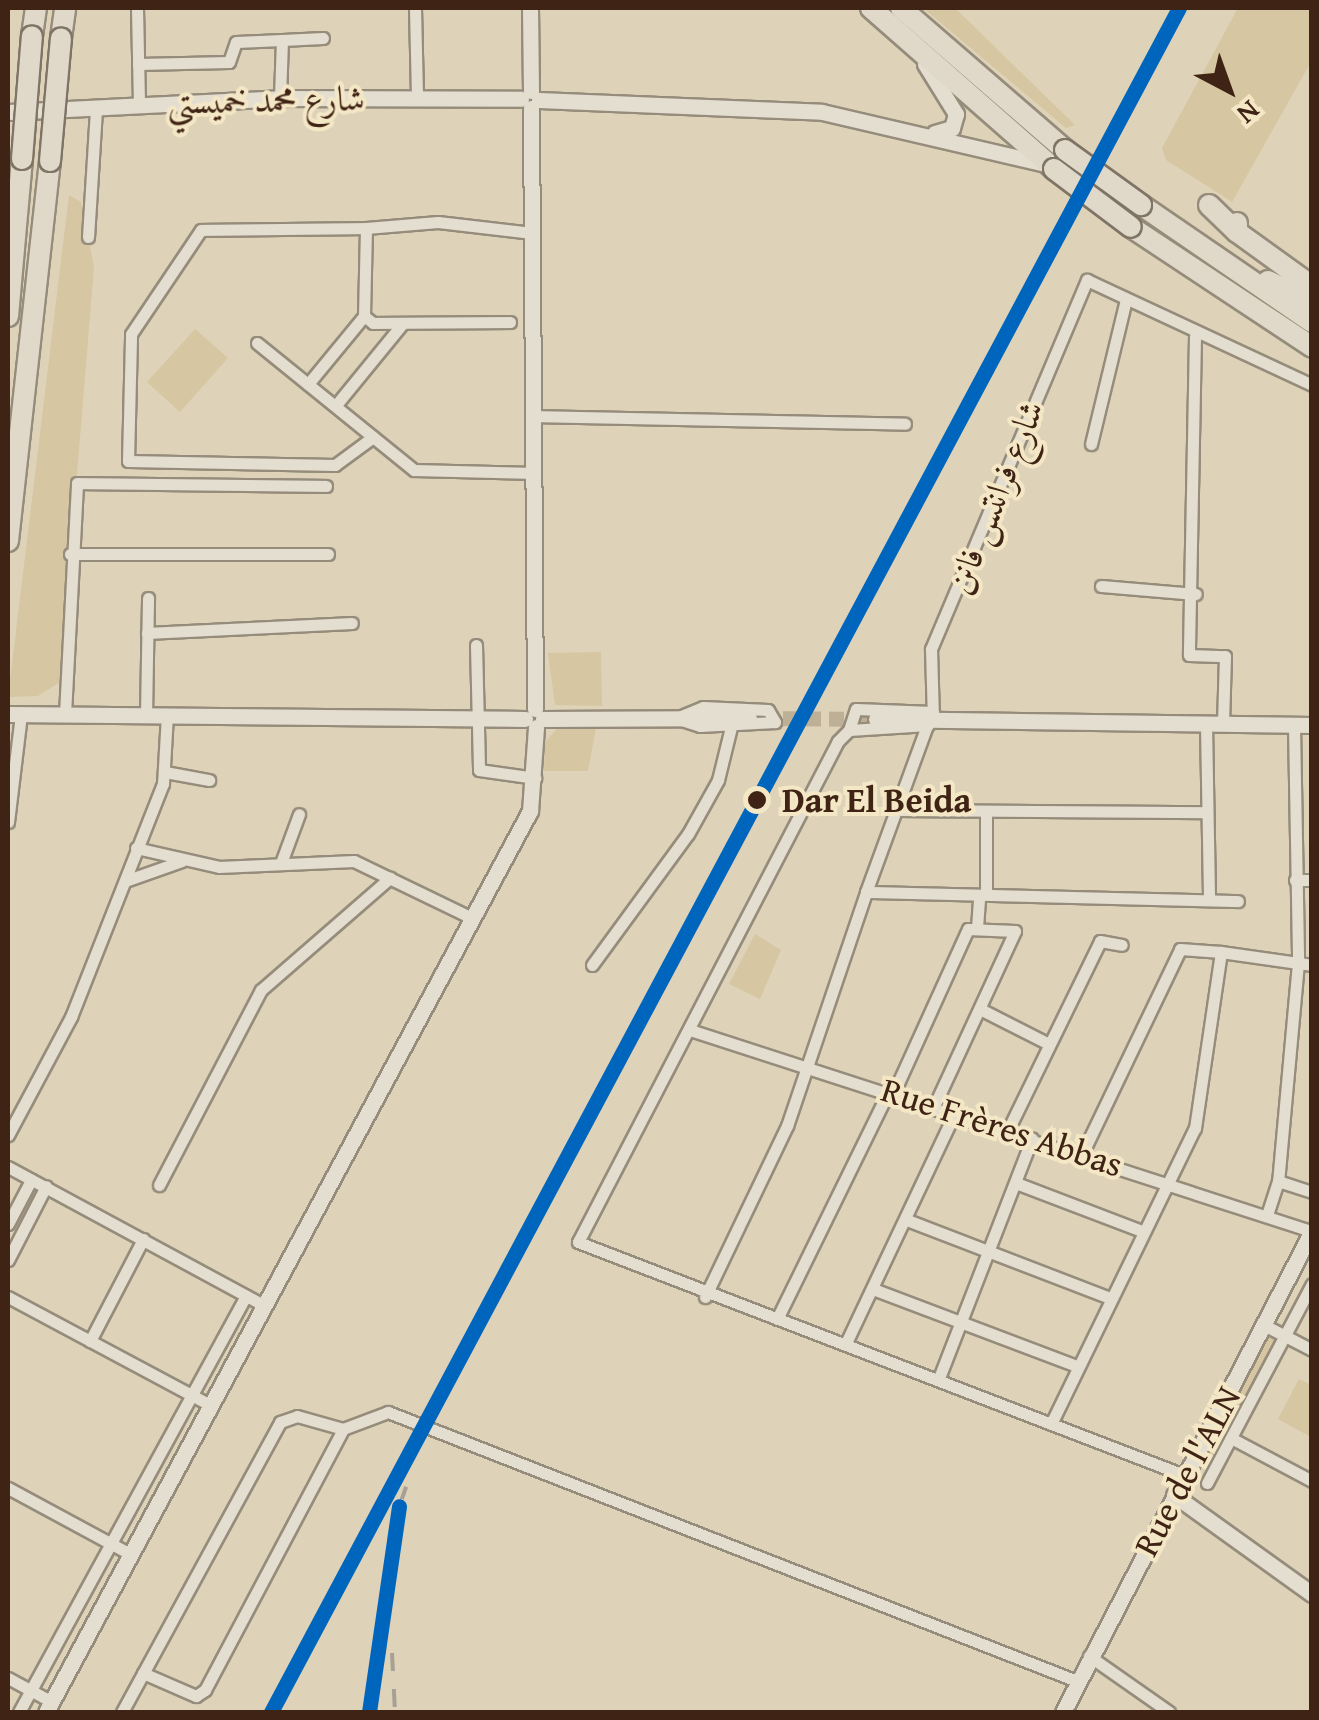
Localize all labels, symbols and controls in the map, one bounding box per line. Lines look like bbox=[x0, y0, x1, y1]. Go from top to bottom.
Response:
north arrow bbox=[1179, 40, 1279, 140]
street label: شارع محمد خميستي bbox=[167, 77, 365, 123]
text: N bbox=[1228, 91, 1270, 135]
street label: شارع فرانتس فانن bbox=[937, 394, 1053, 600]
place label: Dar El Beida bbox=[782, 779, 972, 821]
marker: Dar El Beida bbox=[741, 784, 773, 816]
street label: Rue Frères Abbas bbox=[876, 1068, 1128, 1186]
street label: Rue de l'ALN bbox=[1125, 1379, 1249, 1563]

